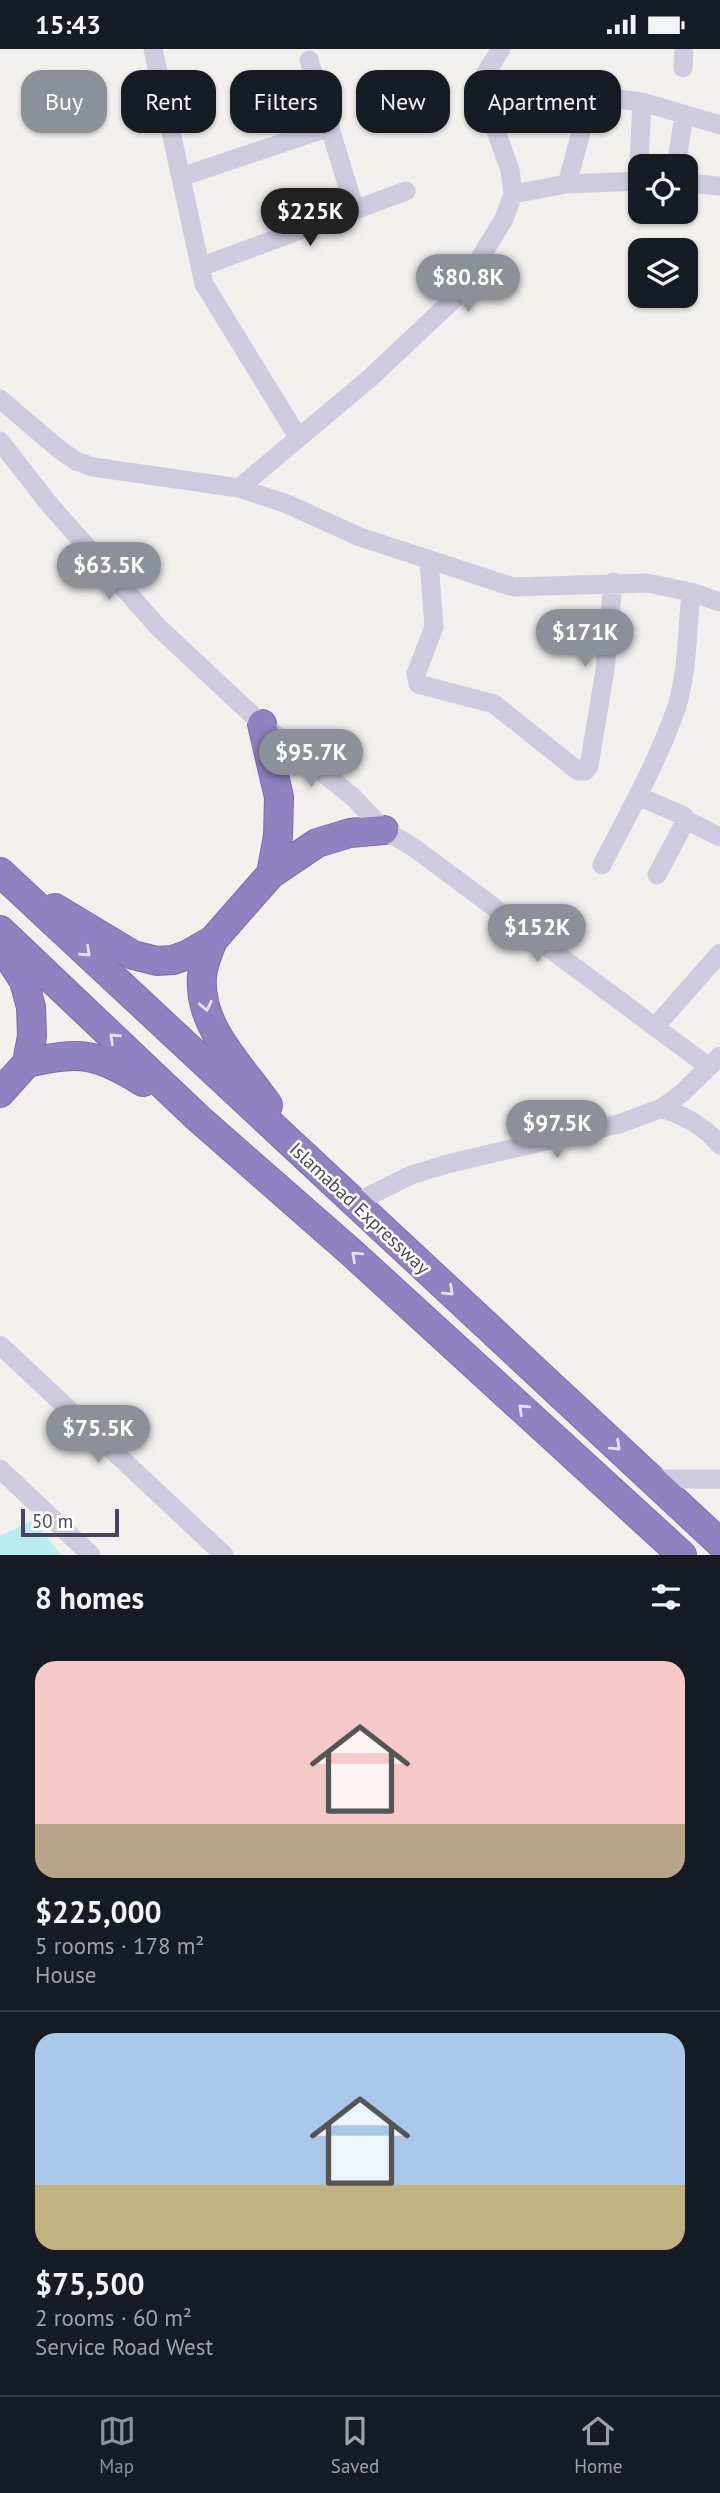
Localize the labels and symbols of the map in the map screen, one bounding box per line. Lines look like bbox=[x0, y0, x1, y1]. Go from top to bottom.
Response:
pin: $225K bbox=[261, 189, 359, 248]
pin: $80.8K bbox=[411, 254, 525, 314]
pin: $63.5K bbox=[52, 543, 166, 602]
pin: $171K bbox=[536, 609, 634, 669]
pin: $95.7K bbox=[254, 729, 368, 789]
pin: $152K bbox=[488, 905, 586, 964]
one-way arrow bbox=[78, 944, 91, 957]
one-way arrow bbox=[197, 1000, 212, 1012]
one-way arrow bbox=[109, 1033, 122, 1046]
pin: $97.5K bbox=[500, 1101, 614, 1160]
street label: Islamabad Expressway bbox=[285, 1137, 435, 1279]
one-way arrow bbox=[351, 1252, 364, 1264]
one-way arrow bbox=[441, 1283, 454, 1295]
pin: $75.5K bbox=[41, 1405, 155, 1465]
one-way arrow bbox=[518, 1405, 531, 1418]
one-way arrow bbox=[608, 1438, 621, 1450]
scale bar bbox=[21, 1506, 119, 1538]

